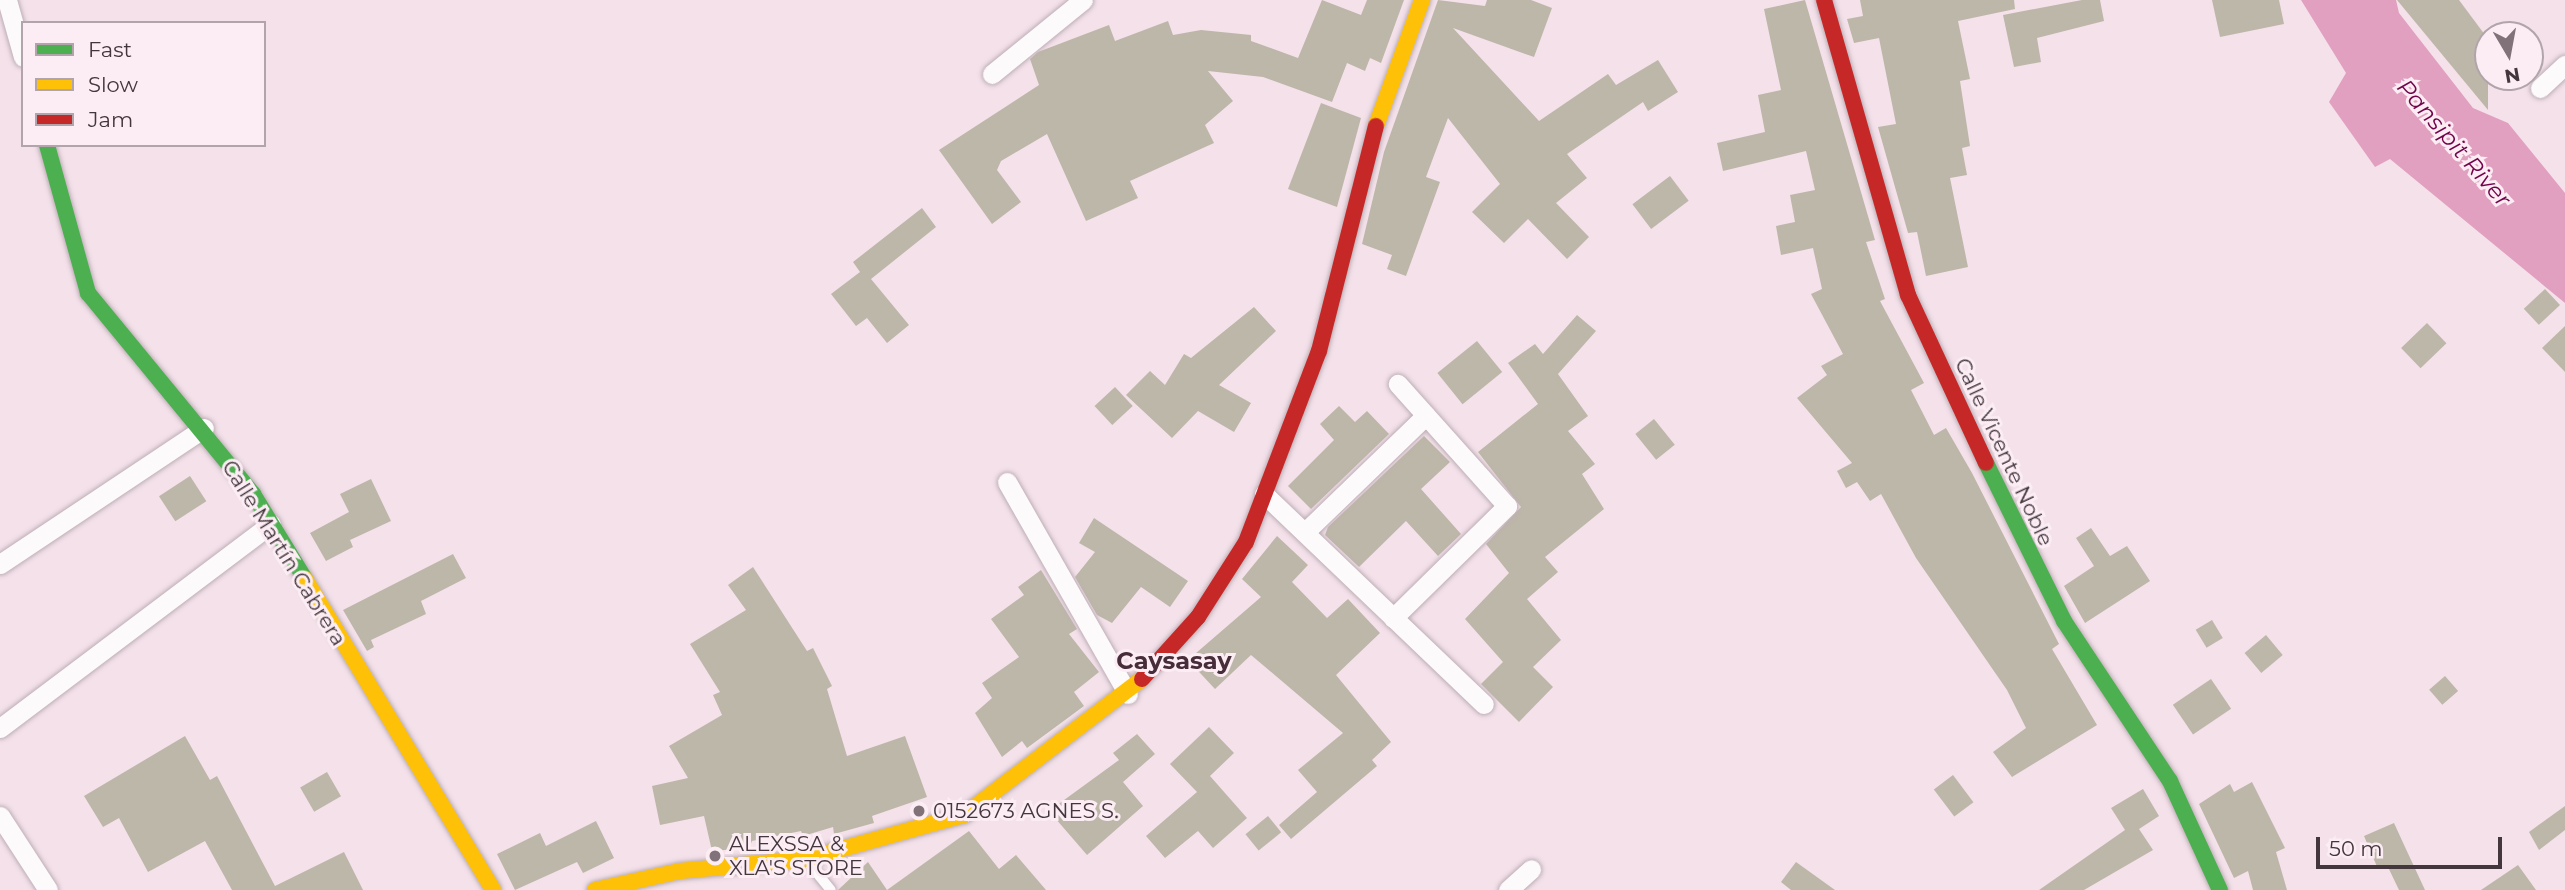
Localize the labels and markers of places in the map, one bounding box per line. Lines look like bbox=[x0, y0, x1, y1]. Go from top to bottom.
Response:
place label: 0152673 AGNES S. bbox=[933, 798, 1119, 824]
marker: 0152673 AGNES S. bbox=[911, 803, 927, 819]
place label: ALEXSSA & XLA'S STORE bbox=[729, 831, 863, 881]
marker: ALEXSSA & XLA'S STORE bbox=[707, 848, 723, 864]

